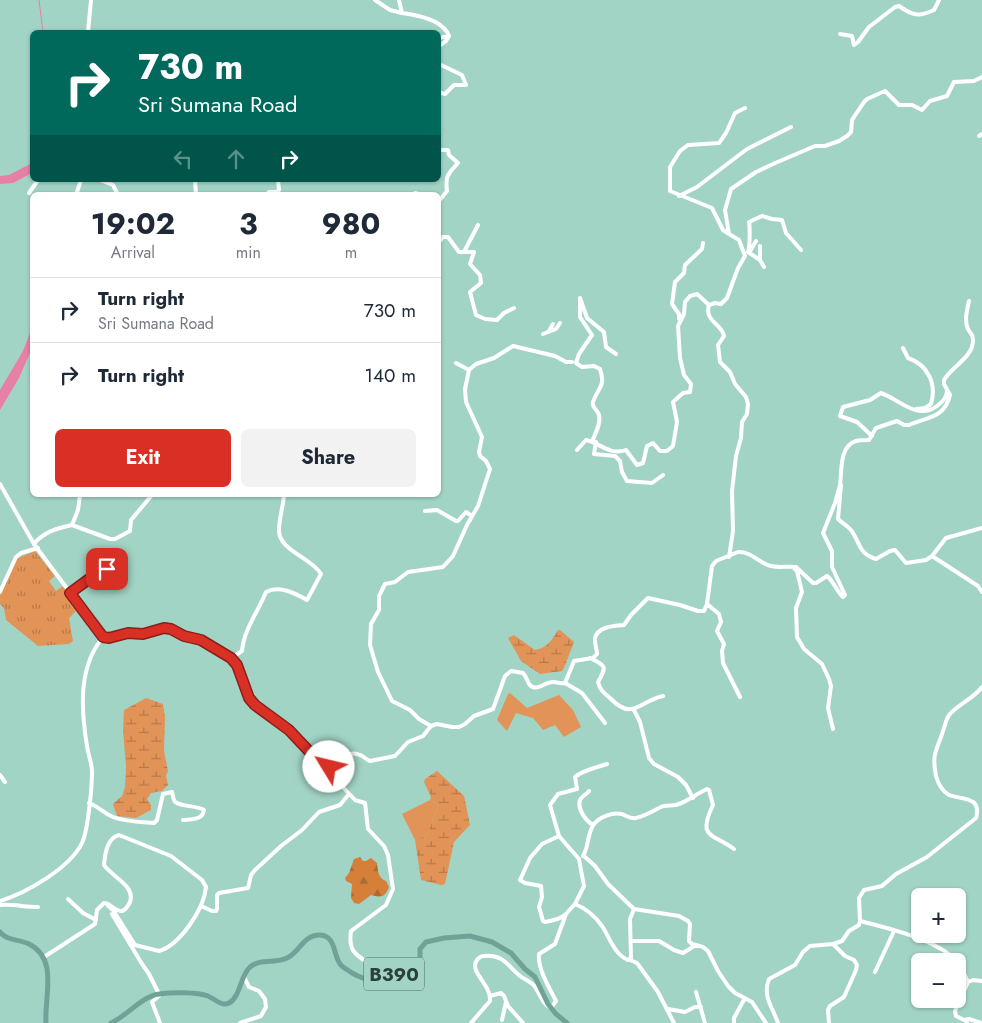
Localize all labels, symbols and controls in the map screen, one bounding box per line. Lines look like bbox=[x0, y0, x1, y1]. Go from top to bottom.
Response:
text: 730 m bbox=[138, 42, 243, 92]
icon: right bbox=[55, 50, 120, 115]
text: Sri Sumana Road bbox=[138, 88, 297, 120]
icon: left bbox=[169, 145, 197, 173]
icon: ahead bbox=[222, 145, 250, 173]
icon: right bbox=[275, 145, 303, 173]
text: 19:02 bbox=[91, 202, 175, 245]
text: 3 bbox=[239, 202, 258, 245]
text: 980 bbox=[322, 202, 380, 245]
text: Arrival bbox=[111, 241, 155, 264]
text: min bbox=[236, 241, 261, 264]
text: m bbox=[345, 241, 357, 264]
text: Turn right bbox=[98, 285, 184, 312]
icon: right bbox=[55, 296, 83, 324]
text: 730 m bbox=[364, 297, 416, 324]
text: Sri Sumana Road bbox=[98, 312, 214, 335]
icon: right bbox=[55, 361, 83, 389]
text: Turn right bbox=[98, 362, 184, 389]
text: 140 m bbox=[364, 362, 416, 389]
button: Exit bbox=[55, 429, 231, 487]
button: Share bbox=[241, 429, 416, 487]
pin bbox=[86, 548, 128, 590]
icon: arrive bbox=[93, 555, 121, 583]
position arrow bbox=[302, 740, 354, 792]
map controls bbox=[911, 888, 966, 1008]
button: + bbox=[911, 888, 966, 943]
button: − bbox=[911, 953, 966, 1008]
road number: B390 bbox=[364, 958, 424, 991]

